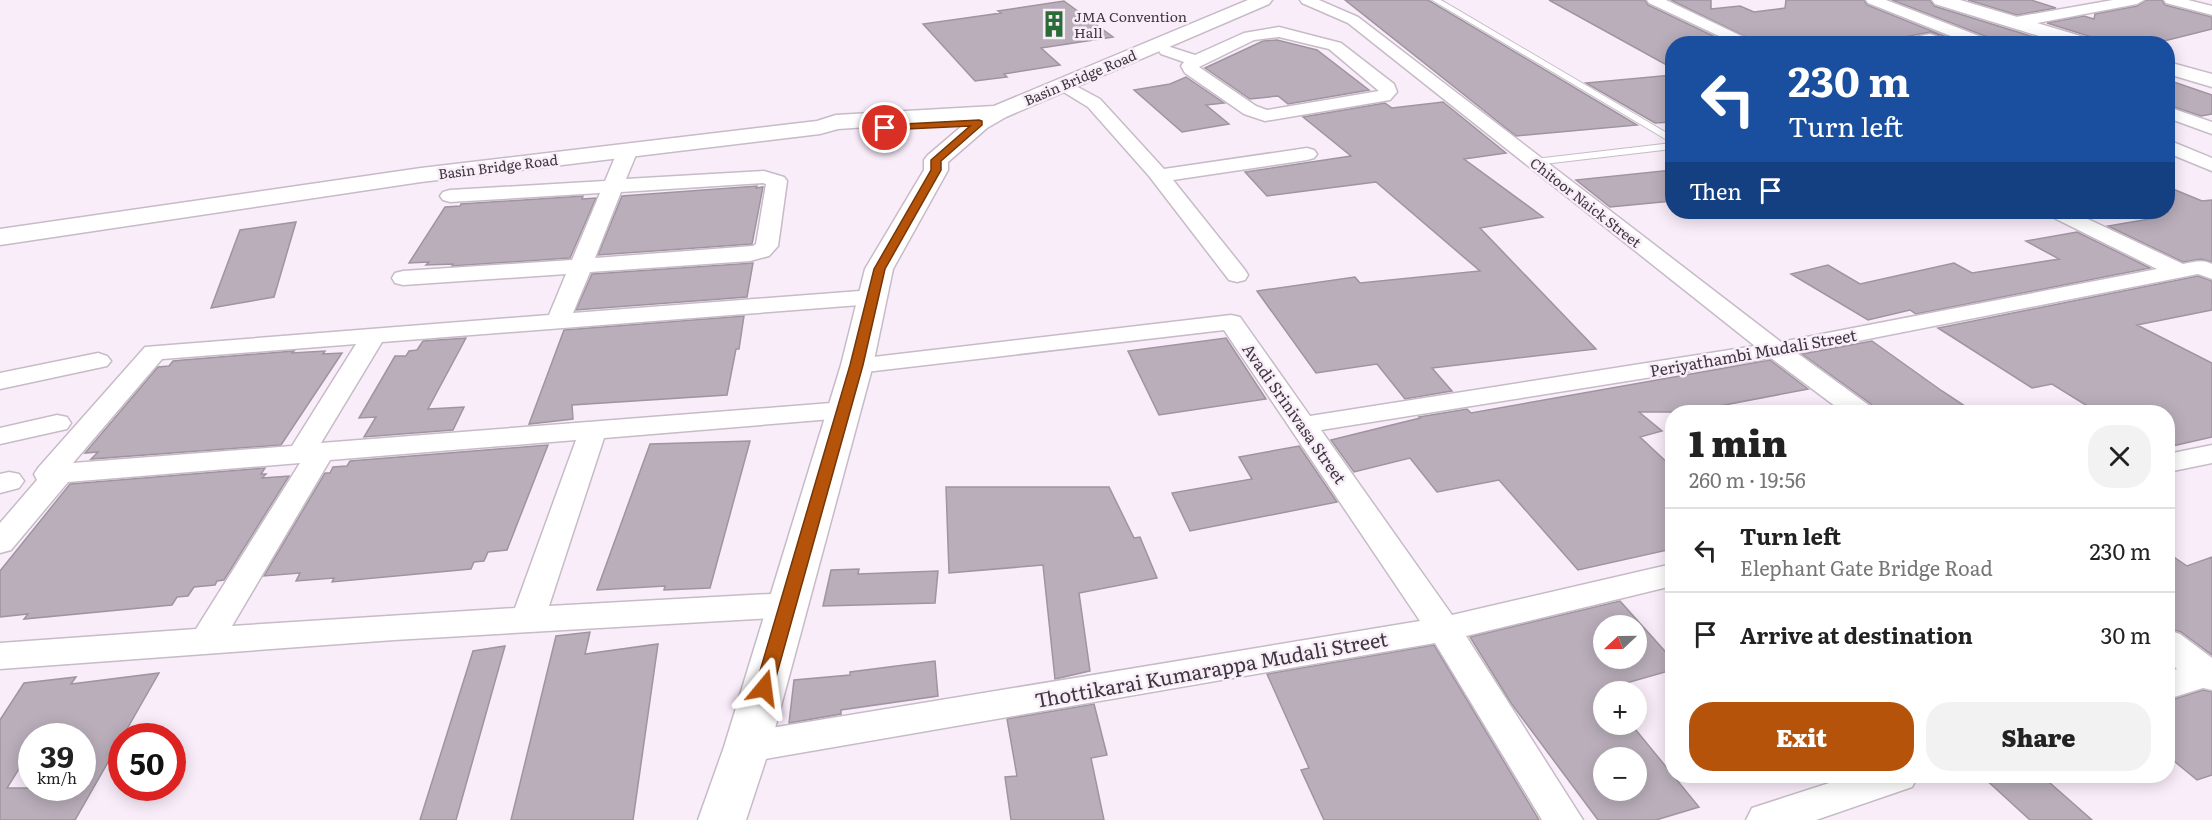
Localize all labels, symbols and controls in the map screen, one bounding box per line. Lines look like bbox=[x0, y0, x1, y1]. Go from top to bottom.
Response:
place label: JMA Convention Hall bbox=[1074, 6, 1187, 42]
building icon: JMA Convention Hall bbox=[1039, 9, 1069, 39]
street label: Basin Bridge Road bbox=[1021, 44, 1140, 110]
text: 230 m bbox=[1788, 48, 1910, 110]
icon: left bbox=[1689, 60, 1767, 138]
pin bbox=[859, 102, 910, 153]
text: Turn left bbox=[1788, 105, 1903, 145]
icon: arrive bbox=[868, 111, 901, 144]
street label: Basin Bridge Road bbox=[437, 149, 559, 183]
street label: Chitoor Naick Street bbox=[1526, 152, 1646, 252]
text: Then bbox=[1689, 174, 1742, 207]
icon: arrive bbox=[1754, 174, 1787, 207]
street label: Periyathambi Mudali Street bbox=[1648, 322, 1859, 382]
street label: Avadi Srinivasa Street bbox=[1237, 338, 1353, 489]
text: 1 min bbox=[1689, 415, 1787, 468]
button: close bbox=[2088, 425, 2151, 488]
text: 260 m · 19:56 bbox=[1689, 464, 1806, 494]
text: Turn left bbox=[1740, 519, 1841, 552]
icon: left bbox=[1689, 534, 1722, 567]
text: 230 m bbox=[2089, 534, 2151, 567]
text: Elephant Gate Bridge Road bbox=[1740, 552, 1993, 582]
north arrow bbox=[1593, 615, 1647, 669]
map controls bbox=[1593, 615, 1647, 801]
icon: arrive bbox=[1689, 618, 1722, 651]
text: Arrive at destination bbox=[1740, 618, 1973, 651]
text: 30 m bbox=[2101, 618, 2151, 651]
street label: Thottikarai Kumarappa Mudali Street bbox=[1032, 622, 1390, 714]
position arrow bbox=[732, 656, 796, 720]
button: + bbox=[1593, 681, 1647, 735]
button: Exit bbox=[1689, 702, 1914, 771]
button: Share bbox=[1926, 702, 2151, 771]
speed limit sign: 50 bbox=[108, 723, 186, 801]
text: 39 bbox=[40, 733, 74, 777]
button: − bbox=[1593, 747, 1647, 801]
text: km/h bbox=[37, 766, 77, 789]

